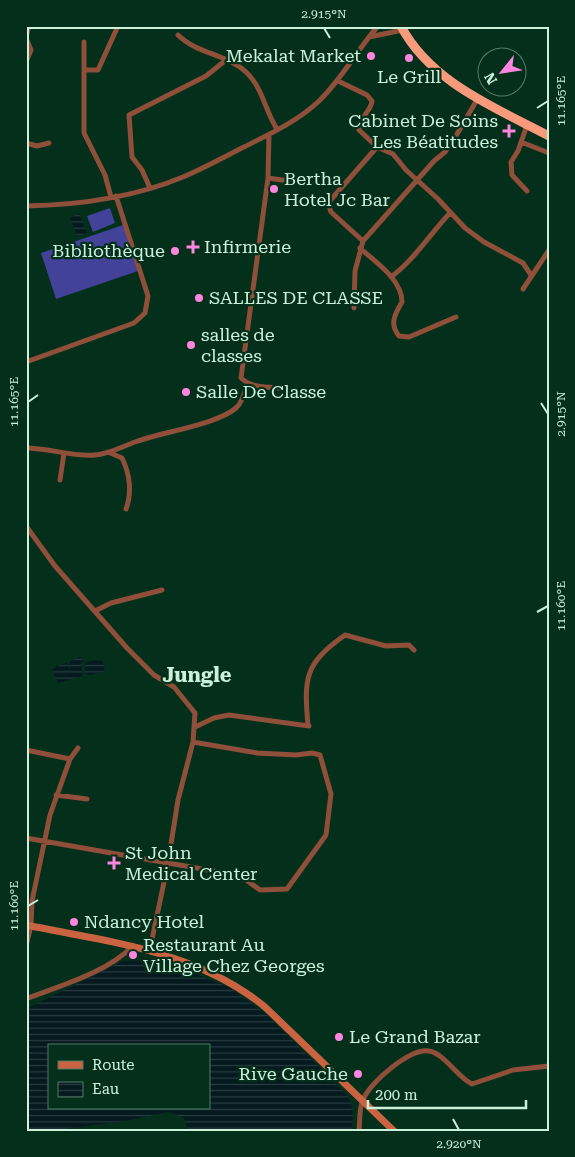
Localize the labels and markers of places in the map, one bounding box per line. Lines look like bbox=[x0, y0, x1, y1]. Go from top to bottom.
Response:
place label: Mekalat Market bbox=[226, 45, 361, 66]
marker: Mekalat Market bbox=[365, 50, 377, 62]
marker: Le Grill bbox=[403, 52, 415, 64]
place label: Le Grill bbox=[377, 66, 441, 87]
place label: Cabinet De Soins Les Béatitudes bbox=[348, 110, 498, 152]
marker: Cabinet De Soins Les Béatitudes bbox=[502, 124, 516, 138]
place label: Bertha Hotel Jc Bar bbox=[284, 168, 390, 210]
marker: Bertha Hotel Jc Bar bbox=[268, 183, 280, 195]
place label: Infirmerie bbox=[204, 236, 291, 257]
place label: Bibliothèque bbox=[52, 240, 165, 261]
marker: Infirmerie bbox=[186, 240, 200, 254]
marker: Bibliothèque bbox=[169, 245, 181, 257]
place label: SALLES DE CLASSE bbox=[209, 287, 383, 308]
marker: SALLES DE CLASSE bbox=[193, 292, 205, 304]
place label: salles de classes bbox=[201, 324, 275, 366]
marker: salles de classes bbox=[185, 339, 197, 351]
place label: Salle De Classe bbox=[196, 381, 326, 402]
marker: Salle De Classe bbox=[180, 386, 192, 398]
place label: St John Medical Center bbox=[125, 842, 257, 884]
marker: St John Medical Center bbox=[107, 856, 121, 870]
place label: Ndancy Hotel bbox=[84, 911, 205, 932]
marker: Ndancy Hotel bbox=[68, 916, 80, 928]
place label: Restaurant Au Village Chez Georges bbox=[143, 934, 324, 976]
marker: Restaurant Au Village Chez Georges bbox=[127, 949, 139, 961]
place label: Le Grand Bazar bbox=[349, 1026, 481, 1047]
marker: Le Grand Bazar bbox=[333, 1031, 345, 1043]
place label: Rive Gauche bbox=[239, 1063, 348, 1084]
marker: Rive Gauche bbox=[352, 1068, 364, 1080]

